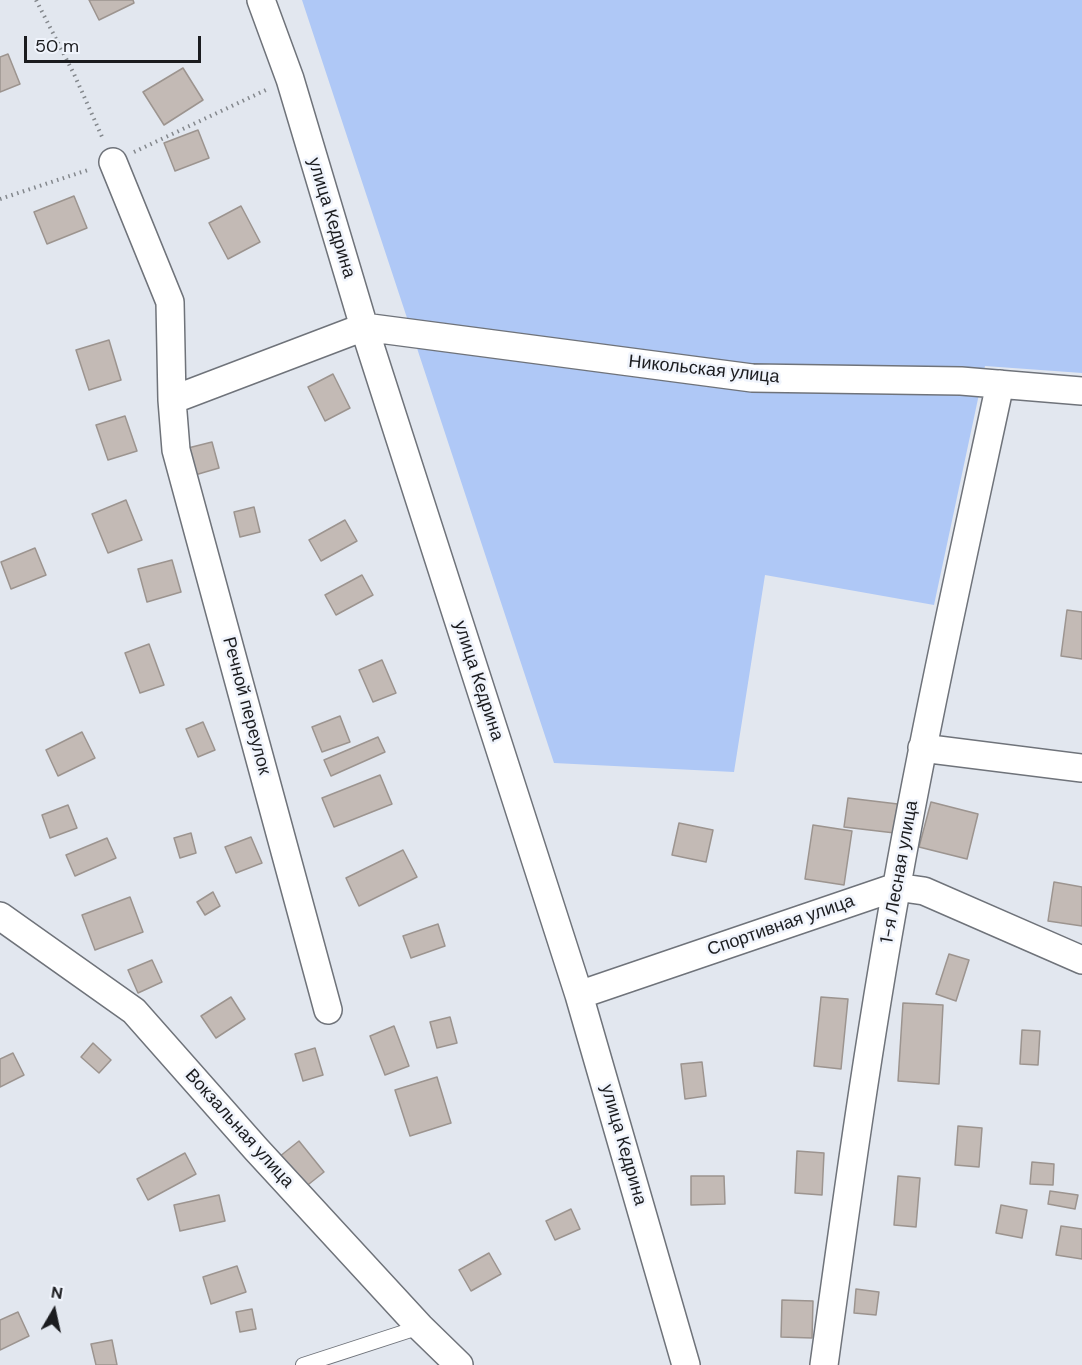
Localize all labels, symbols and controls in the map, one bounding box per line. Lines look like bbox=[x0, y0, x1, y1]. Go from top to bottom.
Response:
scale bar bbox=[27, 24, 204, 62]
text: 50 m bbox=[35, 34, 79, 58]
street label: улица Кедрина bbox=[302, 155, 360, 281]
street label: Никольская улица bbox=[627, 351, 781, 389]
street label: улица Кедрина bbox=[448, 618, 508, 744]
street label: Речной переулок bbox=[217, 635, 275, 777]
street label: 1-я Лесная улица bbox=[877, 799, 923, 945]
street label: Спортивная улица bbox=[705, 891, 857, 961]
street label: Вокзальная улица bbox=[180, 1065, 298, 1193]
street label: улица Кедрина bbox=[595, 1082, 651, 1208]
north arrow bbox=[24, 1281, 84, 1341]
text: N bbox=[49, 1281, 64, 1304]

